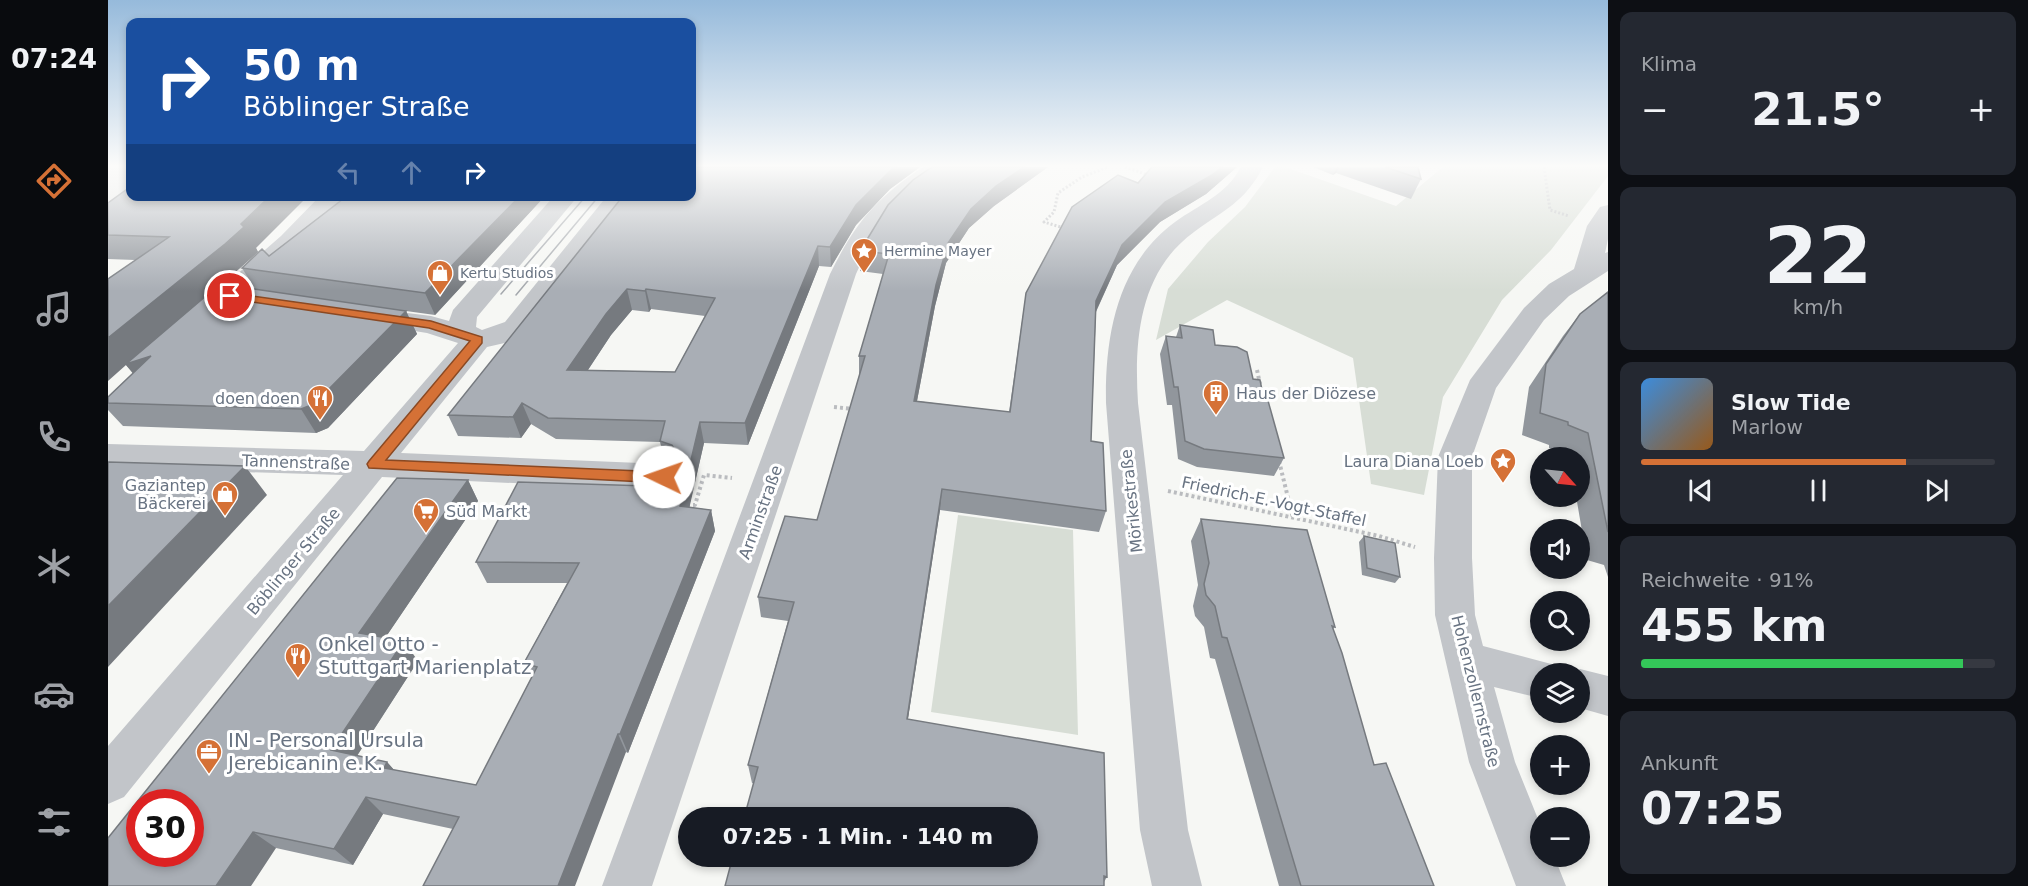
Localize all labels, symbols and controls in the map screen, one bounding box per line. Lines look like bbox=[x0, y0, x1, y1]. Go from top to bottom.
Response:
text: 50 m bbox=[243, 41, 360, 90]
icon: right bbox=[144, 42, 222, 120]
text: 07:24 bbox=[11, 43, 97, 74]
text: Klima bbox=[1641, 52, 1697, 76]
text: 21.5° bbox=[1751, 83, 1885, 136]
text: − bbox=[1641, 90, 1669, 129]
text: + bbox=[1967, 90, 1995, 129]
text: Böblinger Straße bbox=[243, 91, 470, 122]
icon: left bbox=[332, 156, 365, 189]
icon: ahead bbox=[395, 156, 428, 189]
icon: right bbox=[458, 156, 491, 189]
icon: directions bbox=[33, 160, 75, 202]
text: 22 bbox=[1764, 211, 1872, 301]
place icon: Hermine Mayer bbox=[849, 236, 879, 274]
place label: Hermine Mayer bbox=[884, 243, 992, 259]
shop icon: Kertu Studios bbox=[425, 258, 455, 296]
place label: Kertu Studios bbox=[460, 265, 554, 281]
pin bbox=[204, 270, 255, 321]
icon: arrive bbox=[213, 279, 246, 312]
icon: music bbox=[33, 288, 75, 330]
text: km/h bbox=[1793, 295, 1843, 319]
building icon: Haus der Diözese bbox=[1201, 378, 1231, 416]
restaurant icon: doen doen bbox=[305, 383, 335, 421]
place label: Haus der Diözese bbox=[1236, 384, 1376, 403]
place label: doen doen bbox=[215, 389, 300, 408]
text: Slow Tide bbox=[1731, 390, 1851, 415]
text: Marlow bbox=[1731, 415, 1803, 439]
icon: phone bbox=[33, 416, 75, 458]
position arrow bbox=[632, 445, 696, 509]
place icon: Laura Diana Loeb bbox=[1488, 446, 1518, 484]
north arrow bbox=[1530, 447, 1590, 507]
map controls bbox=[1530, 447, 1590, 867]
street label: Mörikestraße bbox=[1117, 448, 1146, 554]
street label: Tannenstraße bbox=[241, 451, 350, 474]
place label: Laura Diana Loeb bbox=[1344, 452, 1484, 471]
street label: Arminstraße bbox=[735, 463, 786, 562]
street label: Friedrich-E.-Vogt-Staffel bbox=[1180, 473, 1368, 530]
icon: previous bbox=[1684, 474, 1717, 507]
icon: pause bbox=[1802, 474, 1835, 507]
icon: next bbox=[1920, 474, 1953, 507]
place label: Gaziantep Bäckerei bbox=[125, 476, 206, 513]
shop icon: Gaziantep Bäckerei bbox=[210, 479, 240, 517]
supermarket icon: Süd Markt bbox=[411, 496, 441, 534]
place label: Süd Markt bbox=[446, 502, 527, 521]
street label: Böblinger Straße bbox=[243, 504, 344, 619]
button: sound bbox=[1530, 519, 1590, 579]
icon: climate bbox=[33, 545, 75, 587]
text: Reichweite · 91% bbox=[1641, 568, 1813, 592]
button: search bbox=[1530, 591, 1590, 651]
text: 455 km bbox=[1641, 599, 1827, 652]
street label: Hohenzollernstraße bbox=[1447, 613, 1504, 769]
place label: Onkel Otto - Stuttgart Marienplatz bbox=[318, 632, 531, 679]
restaurant icon: Onkel Otto - Stuttgart Marienplatz bbox=[283, 641, 313, 679]
button: layers bbox=[1530, 663, 1590, 723]
icon: car bbox=[33, 673, 75, 715]
place label: IN - Personal Ursula Jerebicanin e.K. bbox=[226, 728, 424, 775]
button: + bbox=[1530, 735, 1590, 795]
office icon: IN - Personal Ursula Jerebicanin e.K. bbox=[194, 737, 224, 775]
text: Ankunft bbox=[1641, 751, 1718, 775]
text: 07:25 bbox=[1641, 782, 1784, 835]
speed limit sign: 30 bbox=[126, 789, 204, 867]
icon: filters bbox=[33, 801, 75, 843]
button: − bbox=[1530, 807, 1590, 867]
text: 07:25 · 1 Min. · 140 m bbox=[723, 824, 993, 849]

